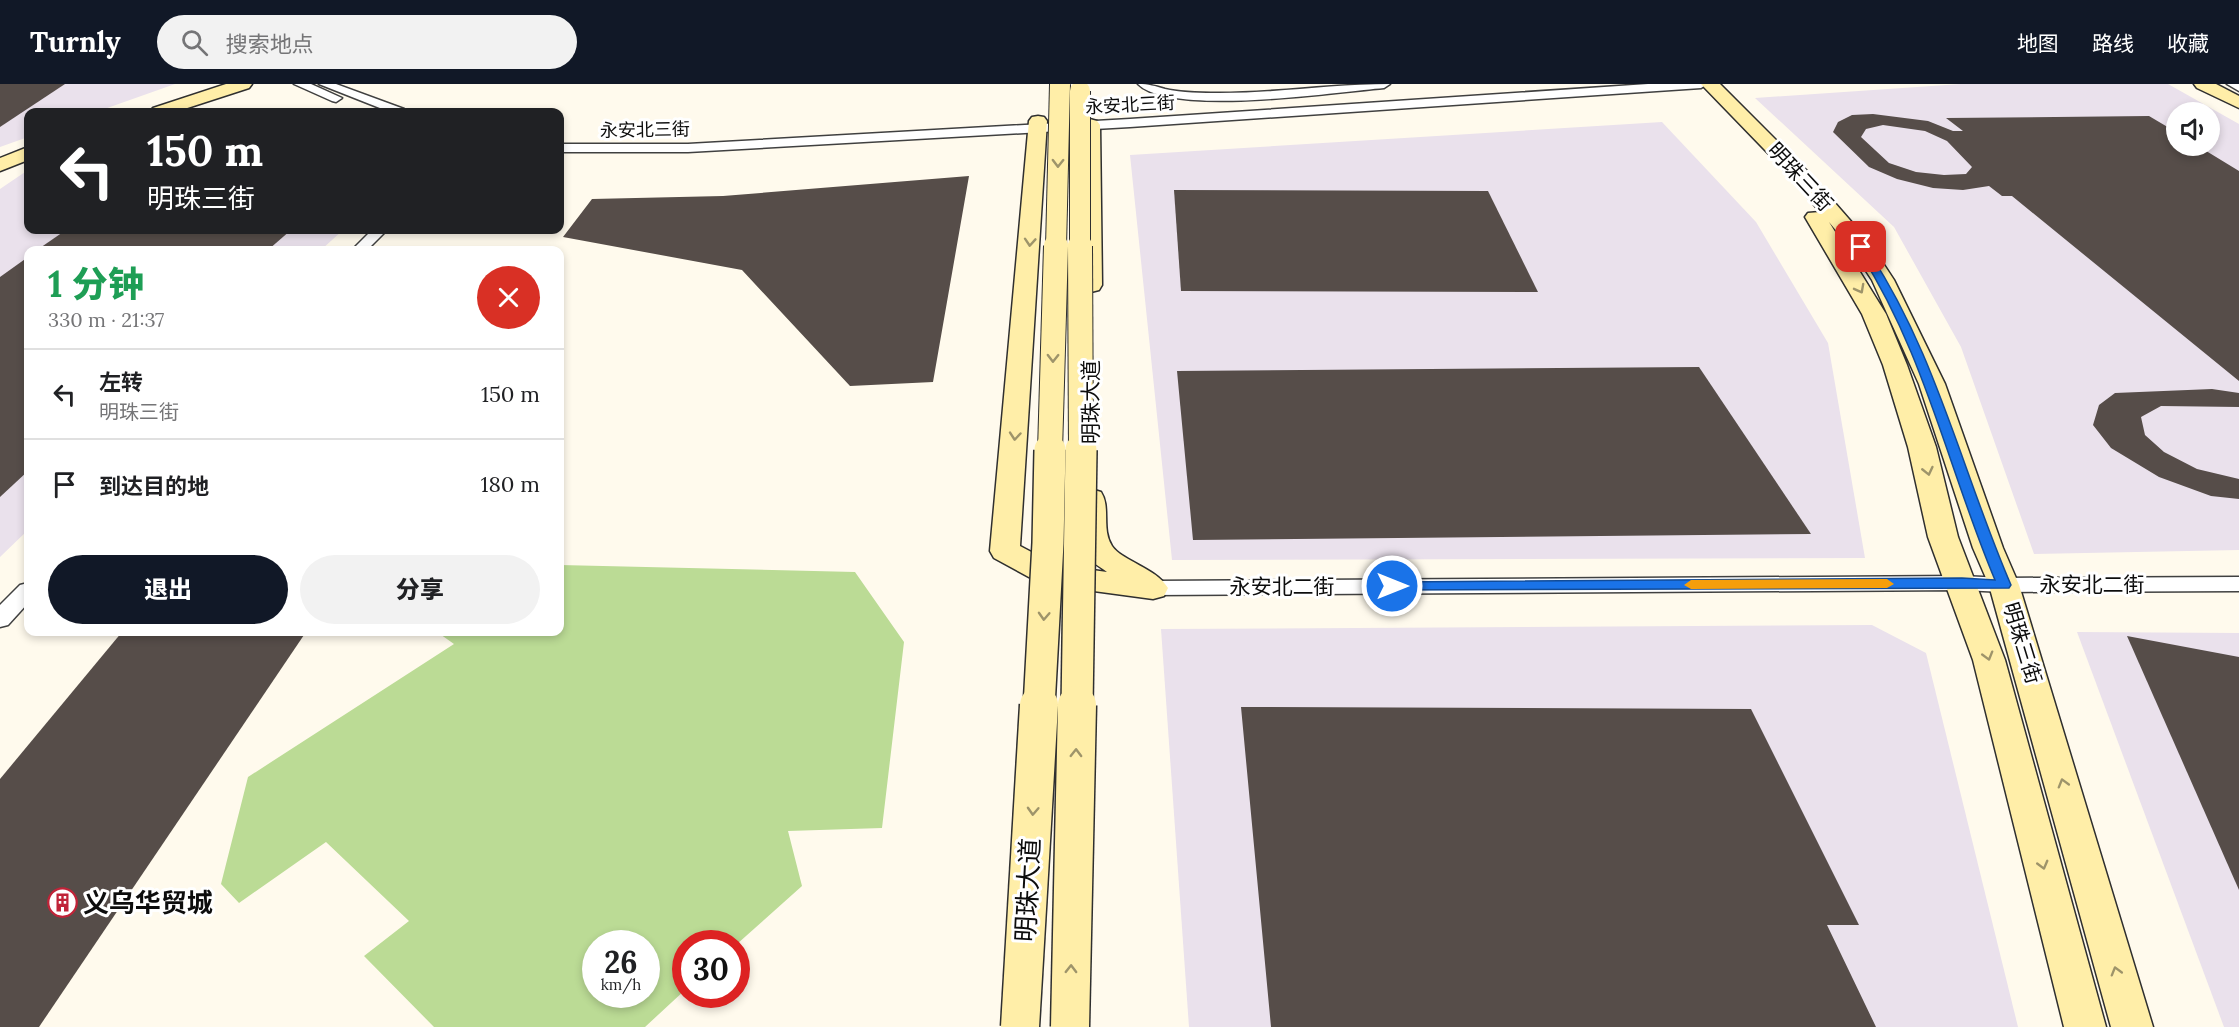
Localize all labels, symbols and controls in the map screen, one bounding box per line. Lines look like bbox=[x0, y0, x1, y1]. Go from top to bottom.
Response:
search box bbox=[157, 15, 577, 69]
text: Turnly bbox=[30, 24, 121, 60]
icon: search bbox=[178, 26, 211, 59]
text: 搜索地点 bbox=[226, 30, 314, 58]
text: 地图 bbox=[2017, 30, 2059, 57]
text: 路线 bbox=[2092, 30, 2134, 57]
text: 收藏 bbox=[2167, 30, 2209, 57]
street label: 永安北三街 bbox=[1084, 91, 1176, 118]
map controls bbox=[2166, 102, 2220, 156]
button: sound bbox=[2166, 102, 2220, 156]
street label: 永安北三街 bbox=[600, 117, 690, 142]
text: 150 m bbox=[147, 124, 263, 178]
icon: left bbox=[48, 132, 126, 210]
street label: 明珠三街 bbox=[1762, 137, 1839, 217]
one-way arrow bbox=[1052, 159, 1064, 168]
text: 明珠三街 bbox=[147, 181, 255, 215]
pin bbox=[1835, 221, 1886, 272]
icon: arrive bbox=[1844, 230, 1877, 263]
one-way arrow bbox=[1024, 237, 1037, 246]
text: 1 分钟 bbox=[48, 261, 144, 307]
button: close bbox=[477, 266, 540, 329]
one-way arrow bbox=[1853, 283, 1864, 293]
text: 330 m · 21:37 bbox=[48, 307, 164, 332]
one-way arrow bbox=[1047, 354, 1059, 363]
street label: 明珠大道 bbox=[1077, 360, 1104, 444]
text: 左转 bbox=[99, 368, 143, 396]
icon: left bbox=[48, 378, 81, 411]
text: 150 m bbox=[481, 380, 540, 408]
text: 明珠三街 bbox=[99, 399, 179, 424]
one-way arrow bbox=[1009, 432, 1022, 441]
one-way arrow bbox=[1920, 466, 1933, 476]
icon: arrive bbox=[48, 468, 81, 501]
text: 180 m bbox=[481, 470, 540, 498]
text: 到达目的地 bbox=[99, 472, 209, 500]
position arrow bbox=[1360, 554, 1424, 618]
button: 退出 bbox=[48, 555, 288, 624]
button: 分享 bbox=[300, 555, 540, 624]
street label: 永安北二街 bbox=[2040, 571, 2145, 598]
street label: 永安北二街 bbox=[1230, 573, 1335, 600]
street label: 明珠三街 bbox=[1997, 599, 2048, 687]
one-way arrow bbox=[1038, 612, 1051, 621]
one-way arrow bbox=[1981, 650, 1993, 661]
one-way arrow bbox=[1070, 748, 1082, 757]
one-way arrow bbox=[2058, 778, 2070, 789]
one-way arrow bbox=[1026, 806, 1039, 815]
street label: 明珠大道 bbox=[1008, 837, 1047, 943]
one-way arrow bbox=[2035, 860, 2048, 870]
place label: 义乌华贸城 bbox=[83, 886, 213, 919]
building icon: 义乌华贸城 bbox=[46, 887, 78, 919]
speed limit sign: 30 bbox=[672, 930, 750, 1008]
text: 26 bbox=[604, 943, 638, 981]
one-way arrow bbox=[1065, 964, 1077, 973]
one-way arrow bbox=[2111, 966, 2123, 977]
text: km/h bbox=[601, 975, 641, 994]

